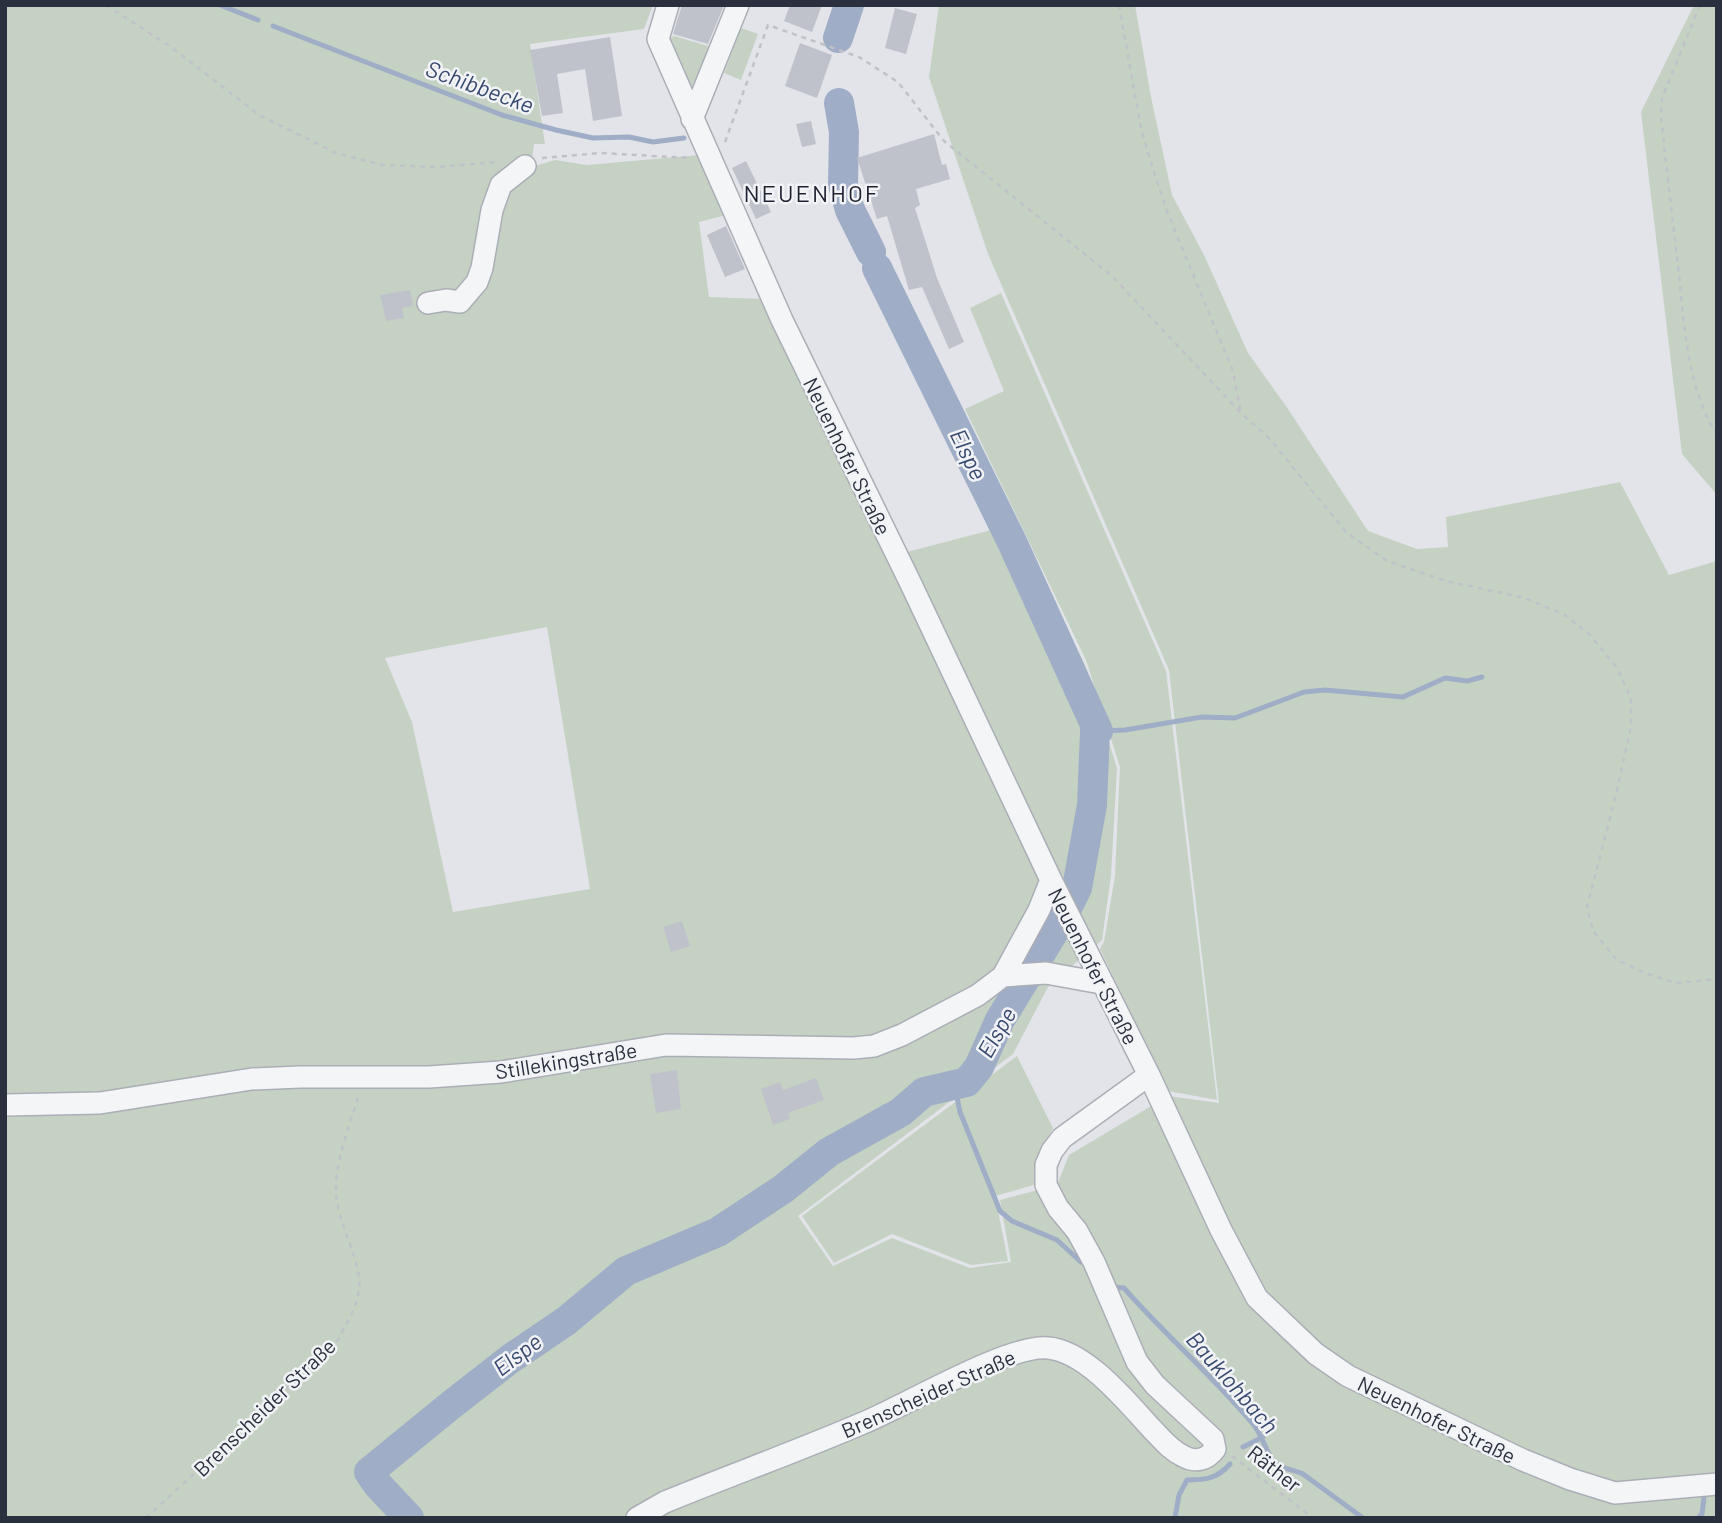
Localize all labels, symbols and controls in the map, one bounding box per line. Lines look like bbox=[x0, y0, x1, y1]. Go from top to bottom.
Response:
water label: Schibbecke bbox=[422, 54, 538, 118]
district label: NEUENHOF bbox=[744, 178, 880, 207]
street label: Neuenhofer Straße bbox=[799, 373, 897, 539]
water label: Elspe bbox=[945, 424, 993, 484]
street label: Neuenhofer Straße bbox=[1044, 884, 1144, 1048]
water label: Elspe bbox=[971, 1002, 1021, 1062]
street label: Stillekingstraße bbox=[493, 1036, 639, 1084]
water label: Bauklohbach bbox=[1181, 1325, 1285, 1439]
water label: Elspe bbox=[487, 1327, 547, 1381]
street label: Brenscheider Straße bbox=[188, 1333, 340, 1481]
street label: Brenscheider Straße bbox=[837, 1343, 1019, 1443]
street label: Neuenhofer Straße bbox=[1354, 1370, 1520, 1468]
street label: Räther bbox=[1243, 1439, 1307, 1497]

